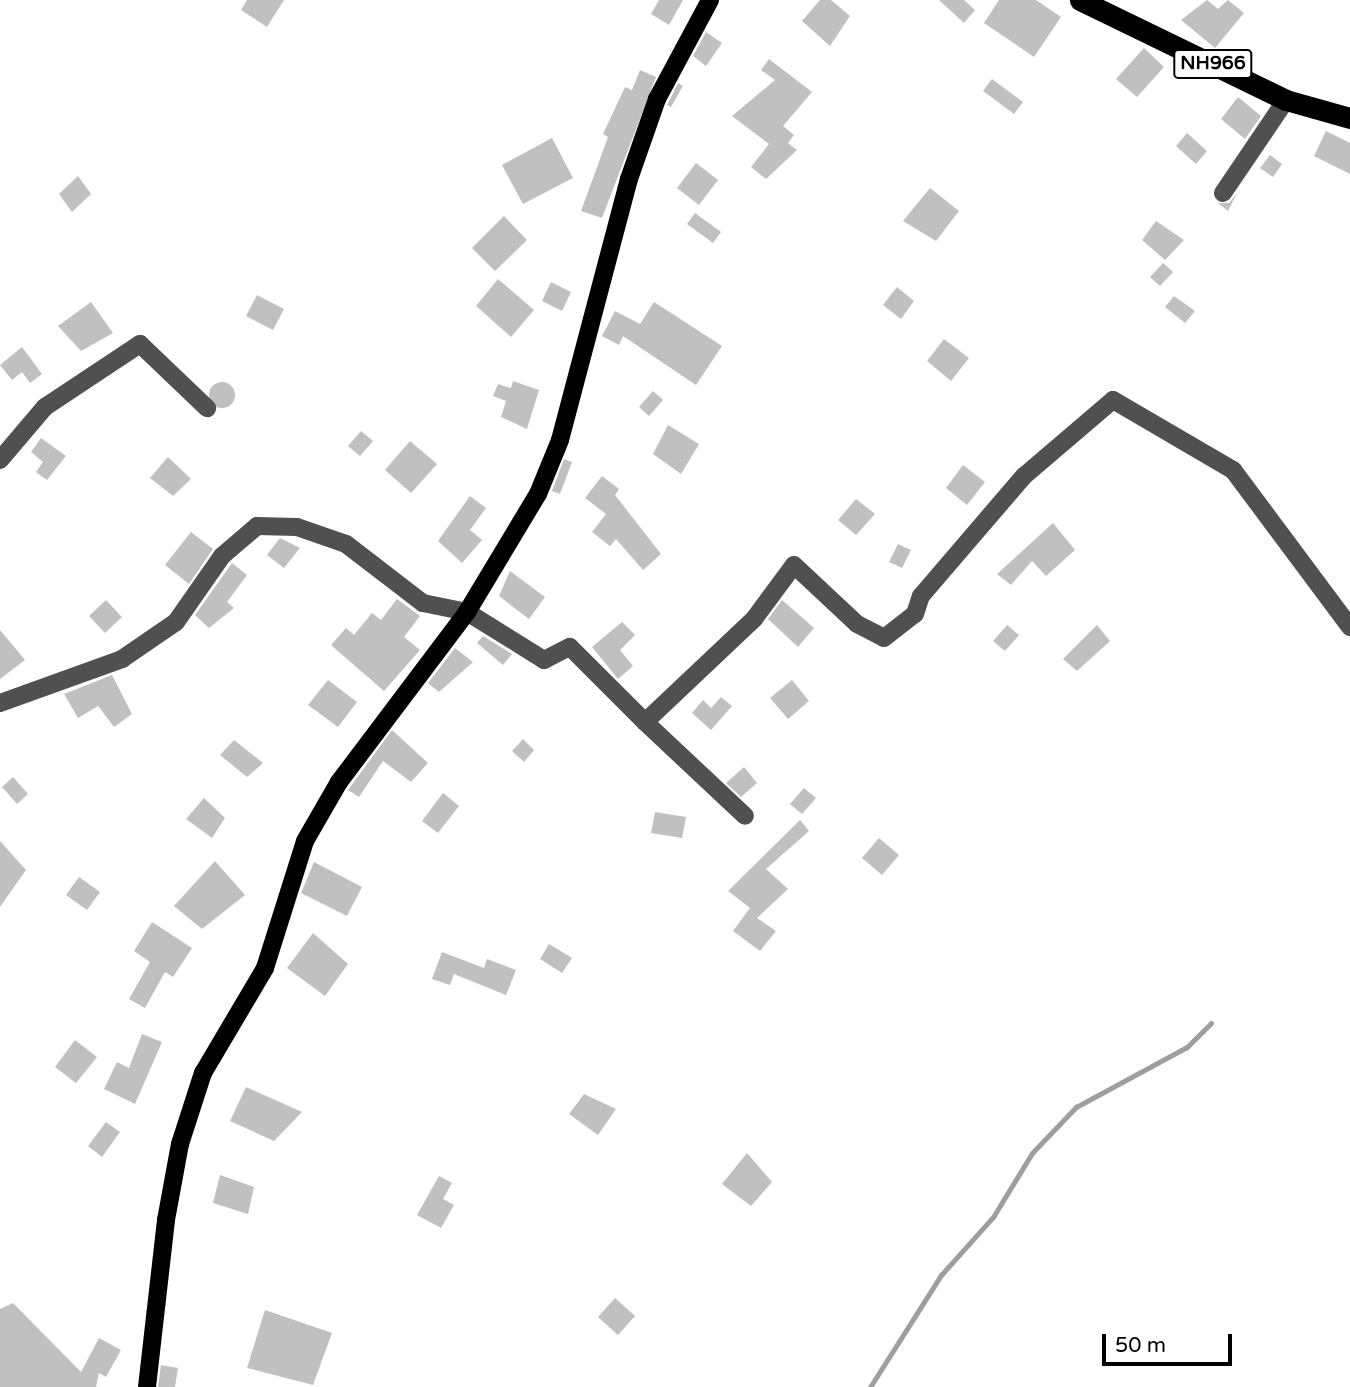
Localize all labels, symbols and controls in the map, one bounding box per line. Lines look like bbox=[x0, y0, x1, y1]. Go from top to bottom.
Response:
road number: NH966 bbox=[1173, 48, 1253, 80]
scale bar bbox=[1105, 1320, 1234, 1364]
text: 50 m bbox=[1115, 1333, 1166, 1358]

